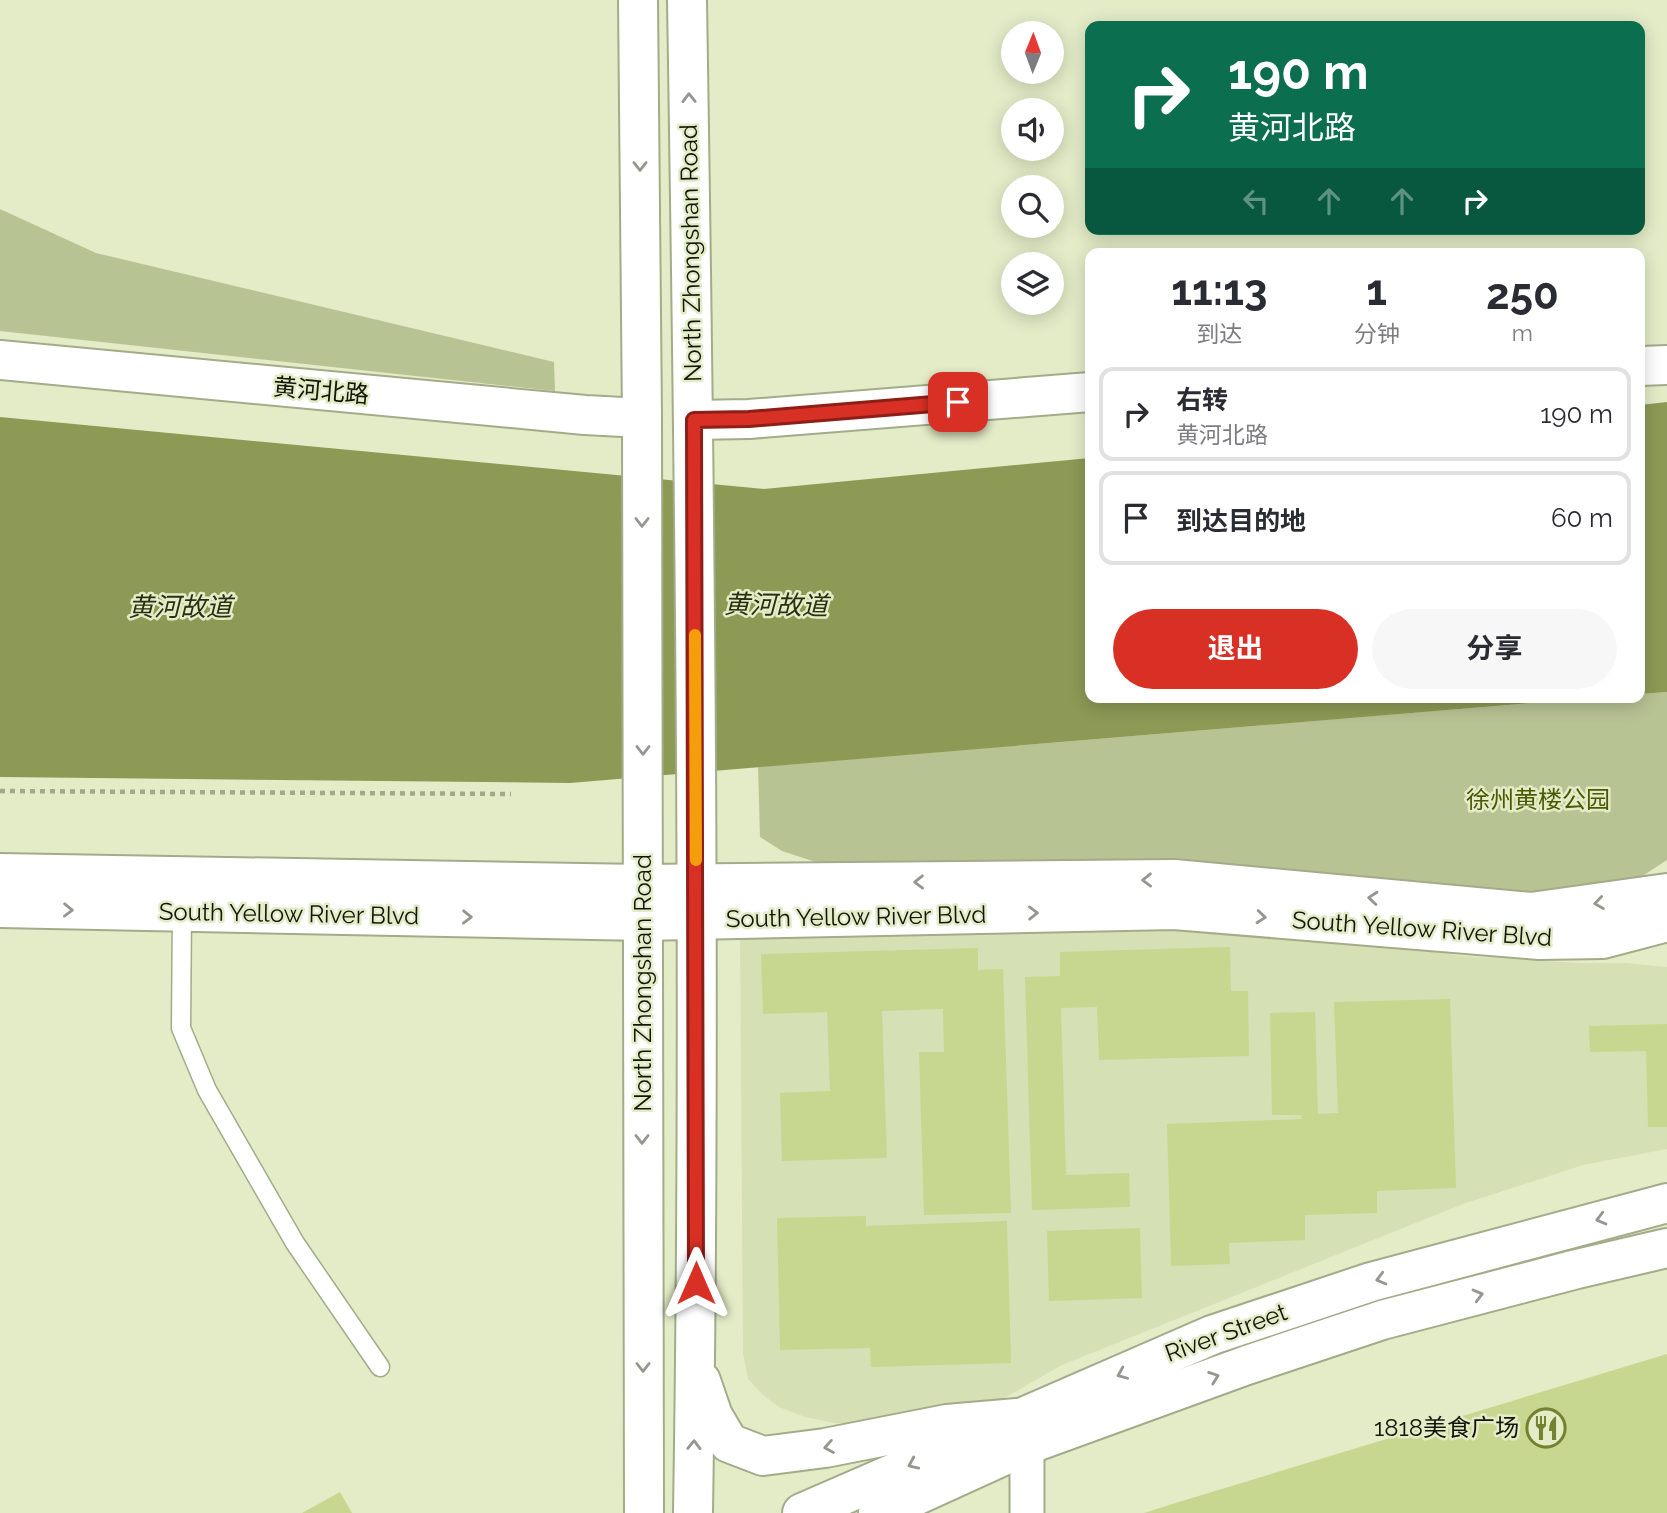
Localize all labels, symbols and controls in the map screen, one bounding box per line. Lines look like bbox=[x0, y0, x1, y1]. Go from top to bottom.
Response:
north arrow bbox=[1001, 21, 1064, 84]
map controls bbox=[1001, 21, 1064, 315]
text: 190 m bbox=[1228, 43, 1369, 100]
icon: right bbox=[1113, 49, 1204, 140]
one-way arrow bbox=[681, 92, 696, 103]
button: sound bbox=[1001, 98, 1064, 161]
text: 黄河北路 bbox=[1228, 109, 1356, 146]
street label: North Zhongshan Road bbox=[674, 124, 707, 382]
one-way arrow bbox=[632, 161, 648, 172]
button: search bbox=[1001, 175, 1064, 238]
icon: left bbox=[1237, 182, 1275, 220]
icon: ahead bbox=[1310, 182, 1348, 220]
icon: ahead bbox=[1383, 182, 1421, 220]
icon: right bbox=[1456, 182, 1494, 220]
button: layers bbox=[1001, 252, 1064, 315]
text: 11:13 bbox=[1171, 266, 1267, 315]
text: 1 bbox=[1366, 266, 1387, 315]
text: 250 bbox=[1486, 270, 1559, 319]
text: m bbox=[1512, 319, 1533, 346]
text: 到达 bbox=[1196, 320, 1242, 347]
text: 分钟 bbox=[1354, 320, 1400, 347]
street label: 黄河北路 bbox=[272, 372, 370, 409]
pin bbox=[928, 372, 988, 432]
icon: arrive bbox=[939, 383, 977, 421]
text: 右转 bbox=[1176, 385, 1228, 415]
icon: right bbox=[1117, 395, 1155, 433]
text: 190 m bbox=[1540, 399, 1613, 429]
text: 黄河北路 bbox=[1176, 421, 1268, 448]
icon: arrive bbox=[1117, 499, 1155, 537]
text: 60 m bbox=[1551, 503, 1613, 533]
text: 到达目的地 bbox=[1176, 506, 1306, 536]
one-way arrow bbox=[634, 517, 650, 528]
water label: 黄河故道 bbox=[724, 589, 832, 621]
water label: 黄河故道 bbox=[128, 592, 236, 622]
button: 退出 bbox=[1113, 609, 1358, 689]
button: 分享 bbox=[1372, 609, 1617, 689]
one-way arrow bbox=[635, 745, 651, 755]
park label: 徐州黄楼公园 bbox=[1466, 785, 1610, 814]
street label: North Zhongshan Road bbox=[628, 854, 657, 1112]
one-way arrow bbox=[1141, 872, 1152, 887]
one-way arrow bbox=[913, 874, 924, 890]
one-way arrow bbox=[1367, 891, 1378, 906]
one-way arrow bbox=[1594, 895, 1605, 910]
street label: South Yellow River Blvd bbox=[159, 897, 419, 930]
street label: South Yellow River Blvd bbox=[726, 900, 986, 933]
one-way arrow bbox=[63, 902, 74, 917]
one-way arrow bbox=[1029, 905, 1039, 921]
street label: South Yellow River Blvd bbox=[1291, 905, 1553, 952]
one-way arrow bbox=[1255, 909, 1266, 924]
one-way arrow bbox=[462, 910, 473, 925]
one-way arrow bbox=[635, 1134, 650, 1145]
one-way arrow bbox=[1595, 1211, 1607, 1226]
position arrow bbox=[659, 1246, 733, 1320]
one-way arrow bbox=[1376, 1271, 1388, 1286]
one-way arrow bbox=[1471, 1289, 1483, 1303]
street label: River Street bbox=[1161, 1297, 1291, 1368]
one-way arrow bbox=[635, 1362, 651, 1373]
one-way arrow bbox=[1116, 1366, 1129, 1380]
one-way arrow bbox=[1207, 1372, 1219, 1386]
restaurant icon: 1818美食广场 bbox=[1525, 1407, 1567, 1449]
place label: 1818美食广场 bbox=[1374, 1413, 1519, 1442]
one-way arrow bbox=[687, 1439, 702, 1450]
one-way arrow bbox=[823, 1439, 835, 1454]
one-way arrow bbox=[908, 1456, 920, 1470]

